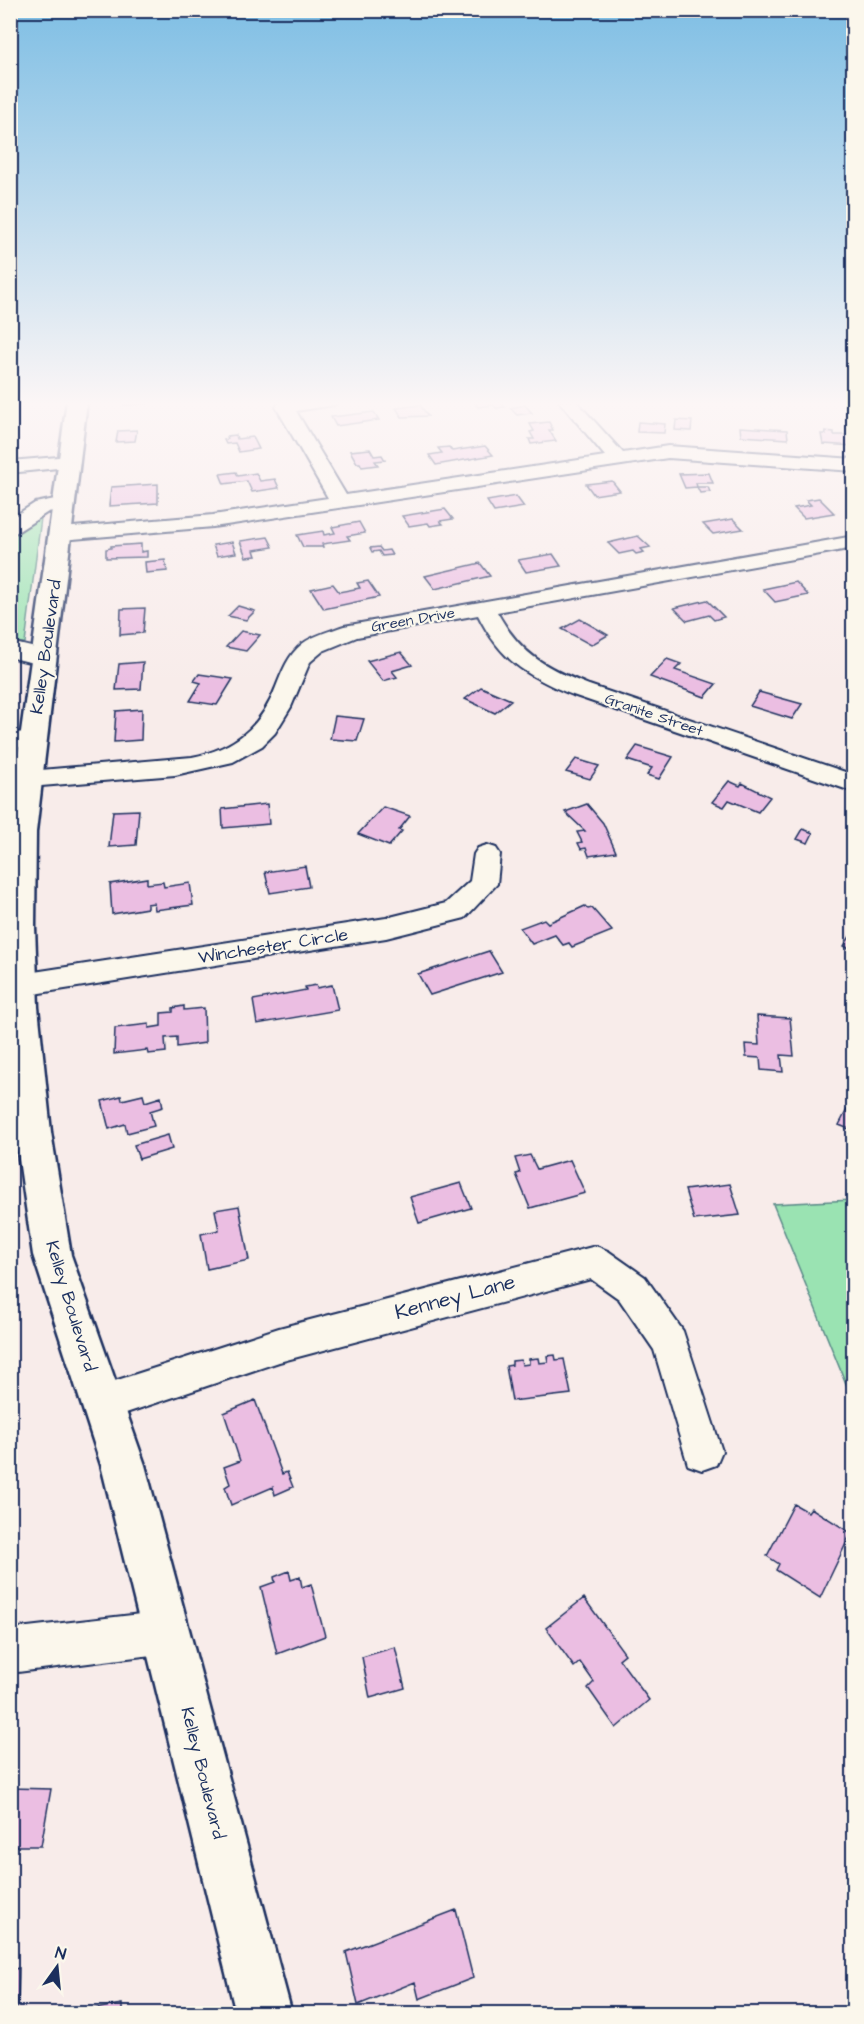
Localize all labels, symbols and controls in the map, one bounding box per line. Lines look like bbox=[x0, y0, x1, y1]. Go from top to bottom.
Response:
street label: Kelley Boulevard bbox=[24, 578, 69, 716]
street label: Green Drive bbox=[370, 602, 456, 638]
street label: Granite Street bbox=[602, 688, 706, 742]
street label: Winchester Circle bbox=[196, 922, 350, 970]
street label: Kelley Boulevard bbox=[38, 1238, 103, 1375]
street label: Kenney Lane bbox=[392, 1267, 519, 1329]
street label: Kelley Boulevard bbox=[174, 1704, 232, 1842]
north arrow bbox=[27, 1937, 87, 1997]
text: N bbox=[53, 1942, 68, 1965]

